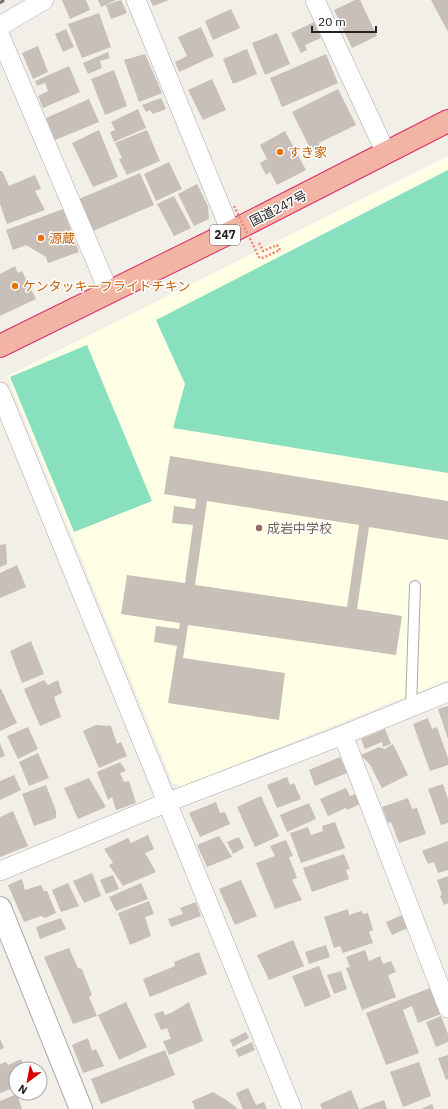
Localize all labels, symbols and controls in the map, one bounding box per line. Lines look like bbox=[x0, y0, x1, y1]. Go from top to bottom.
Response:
scale bar bbox=[312, 8, 376, 34]
text: 20 m bbox=[318, 14, 346, 29]
place label: すき家 bbox=[288, 144, 327, 161]
marker: すき家 bbox=[275, 147, 285, 157]
street label: 国道247号 bbox=[247, 187, 310, 230]
road number: 247 bbox=[210, 225, 240, 245]
place label: 源蔵 bbox=[49, 230, 75, 247]
marker: 源蔵 bbox=[36, 233, 46, 243]
place label: ケンタッキーフライドチキン bbox=[23, 278, 190, 295]
marker: ケンタッキーフライドチキン bbox=[10, 281, 20, 291]
place label: 成岩中学校 bbox=[267, 520, 332, 537]
marker: 成岩中学校 bbox=[254, 523, 264, 533]
north arrow bbox=[8, 1061, 48, 1101]
text: N bbox=[16, 1081, 30, 1098]

